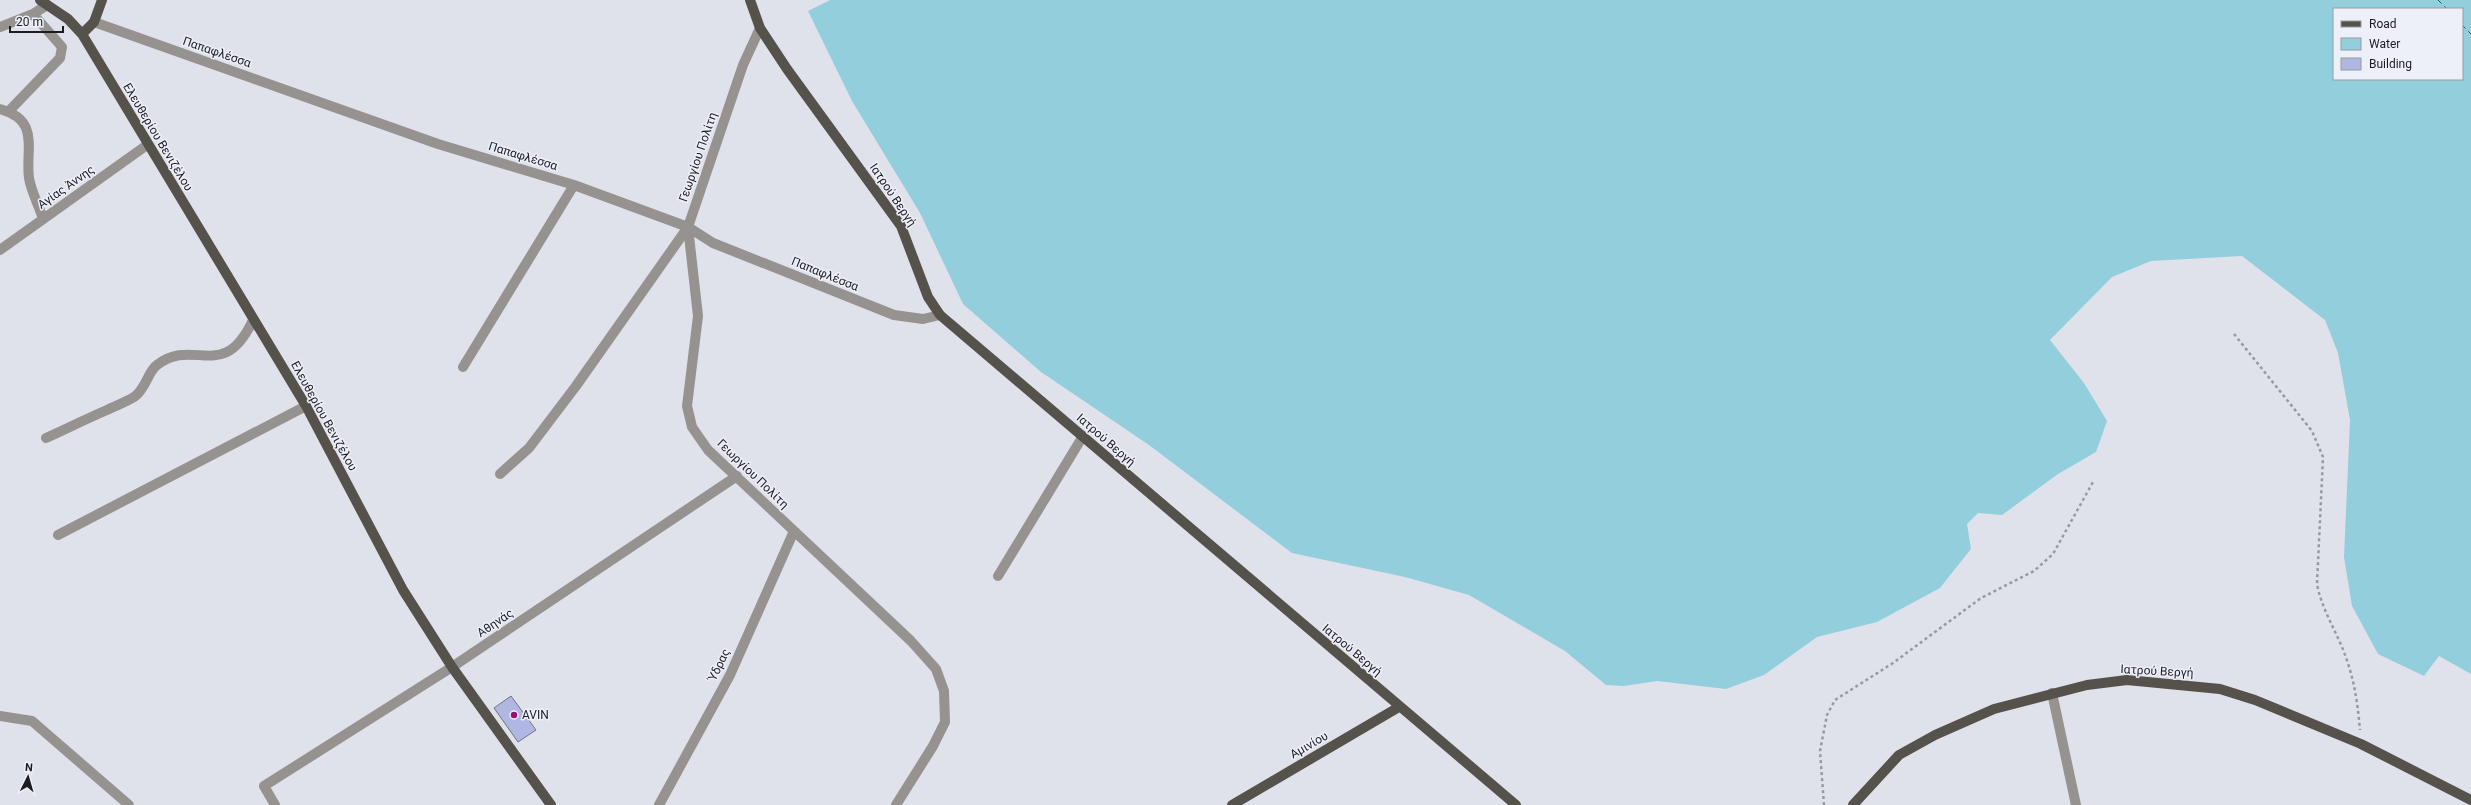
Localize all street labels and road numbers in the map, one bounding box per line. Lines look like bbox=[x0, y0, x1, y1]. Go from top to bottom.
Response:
street label: Παπαφλέσσα bbox=[181, 34, 253, 70]
street label: Ελευθερίου Βενιζέλου bbox=[120, 81, 196, 193]
street label: Γεωργίου Πολίτη bbox=[676, 110, 720, 204]
street label: Παπαφλέσσα bbox=[487, 139, 559, 173]
street label: Ιατρού Βεργή bbox=[867, 161, 919, 229]
street label: Αγίας Άννης bbox=[35, 162, 97, 212]
street label: Παπαφλέσσα bbox=[789, 254, 861, 294]
street label: Ελευθερίου Βενιζέλου bbox=[288, 359, 360, 473]
street label: Ιατρού Βεργή bbox=[1074, 411, 1138, 469]
street label: Γεωργίου Πολίτη bbox=[714, 436, 792, 512]
street label: Αθηνάς bbox=[474, 606, 516, 640]
street label: Ιατρού Βεργή bbox=[1320, 621, 1384, 679]
street label: Ύδρας bbox=[705, 646, 733, 684]
street label: Ιατρού Βεργή bbox=[2120, 662, 2194, 680]
street label: Αμινίου bbox=[1288, 729, 1330, 761]

